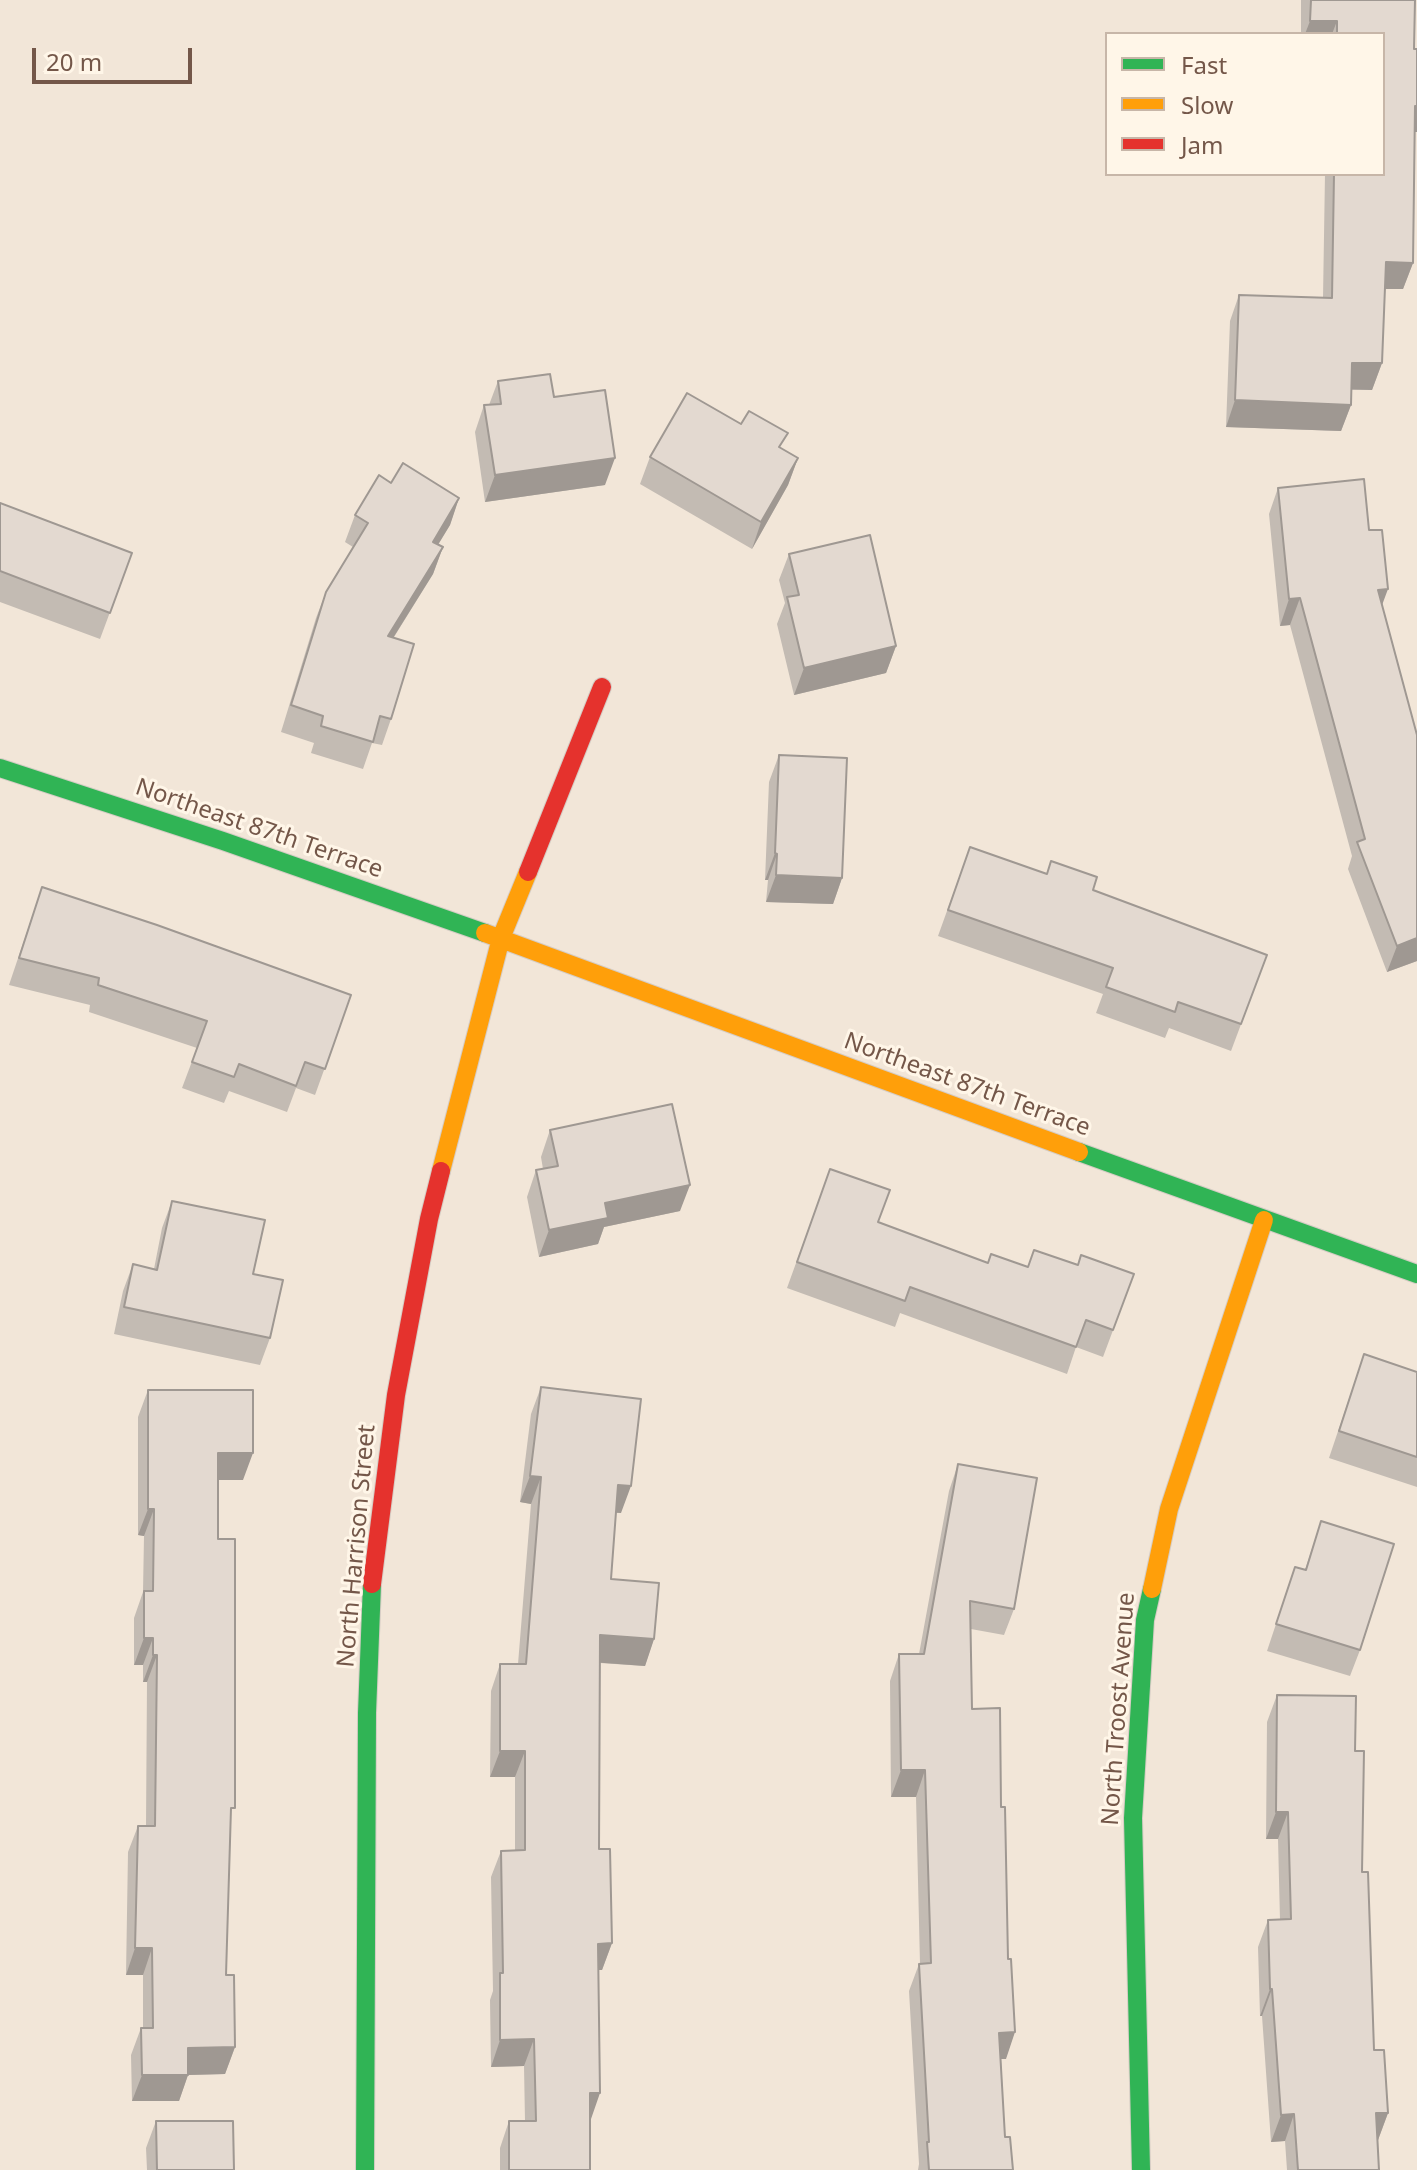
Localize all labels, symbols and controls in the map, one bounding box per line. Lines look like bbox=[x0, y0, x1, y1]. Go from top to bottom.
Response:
scale bar bbox=[36, 32, 196, 82]
legend bbox=[1105, 32, 1385, 176]
text: 20 m bbox=[46, 45, 102, 78]
text: Fast bbox=[1181, 48, 1227, 81]
text: Slow bbox=[1181, 88, 1233, 121]
text: Jam bbox=[1181, 128, 1223, 161]
street label: Northeast 87th Terrace bbox=[131, 773, 387, 885]
street label: Northeast 87th Terrace bbox=[840, 1027, 1094, 1143]
street label: North Harrison Street bbox=[332, 1423, 382, 1669]
street label: North Troost Avenue bbox=[1096, 1591, 1142, 1827]

